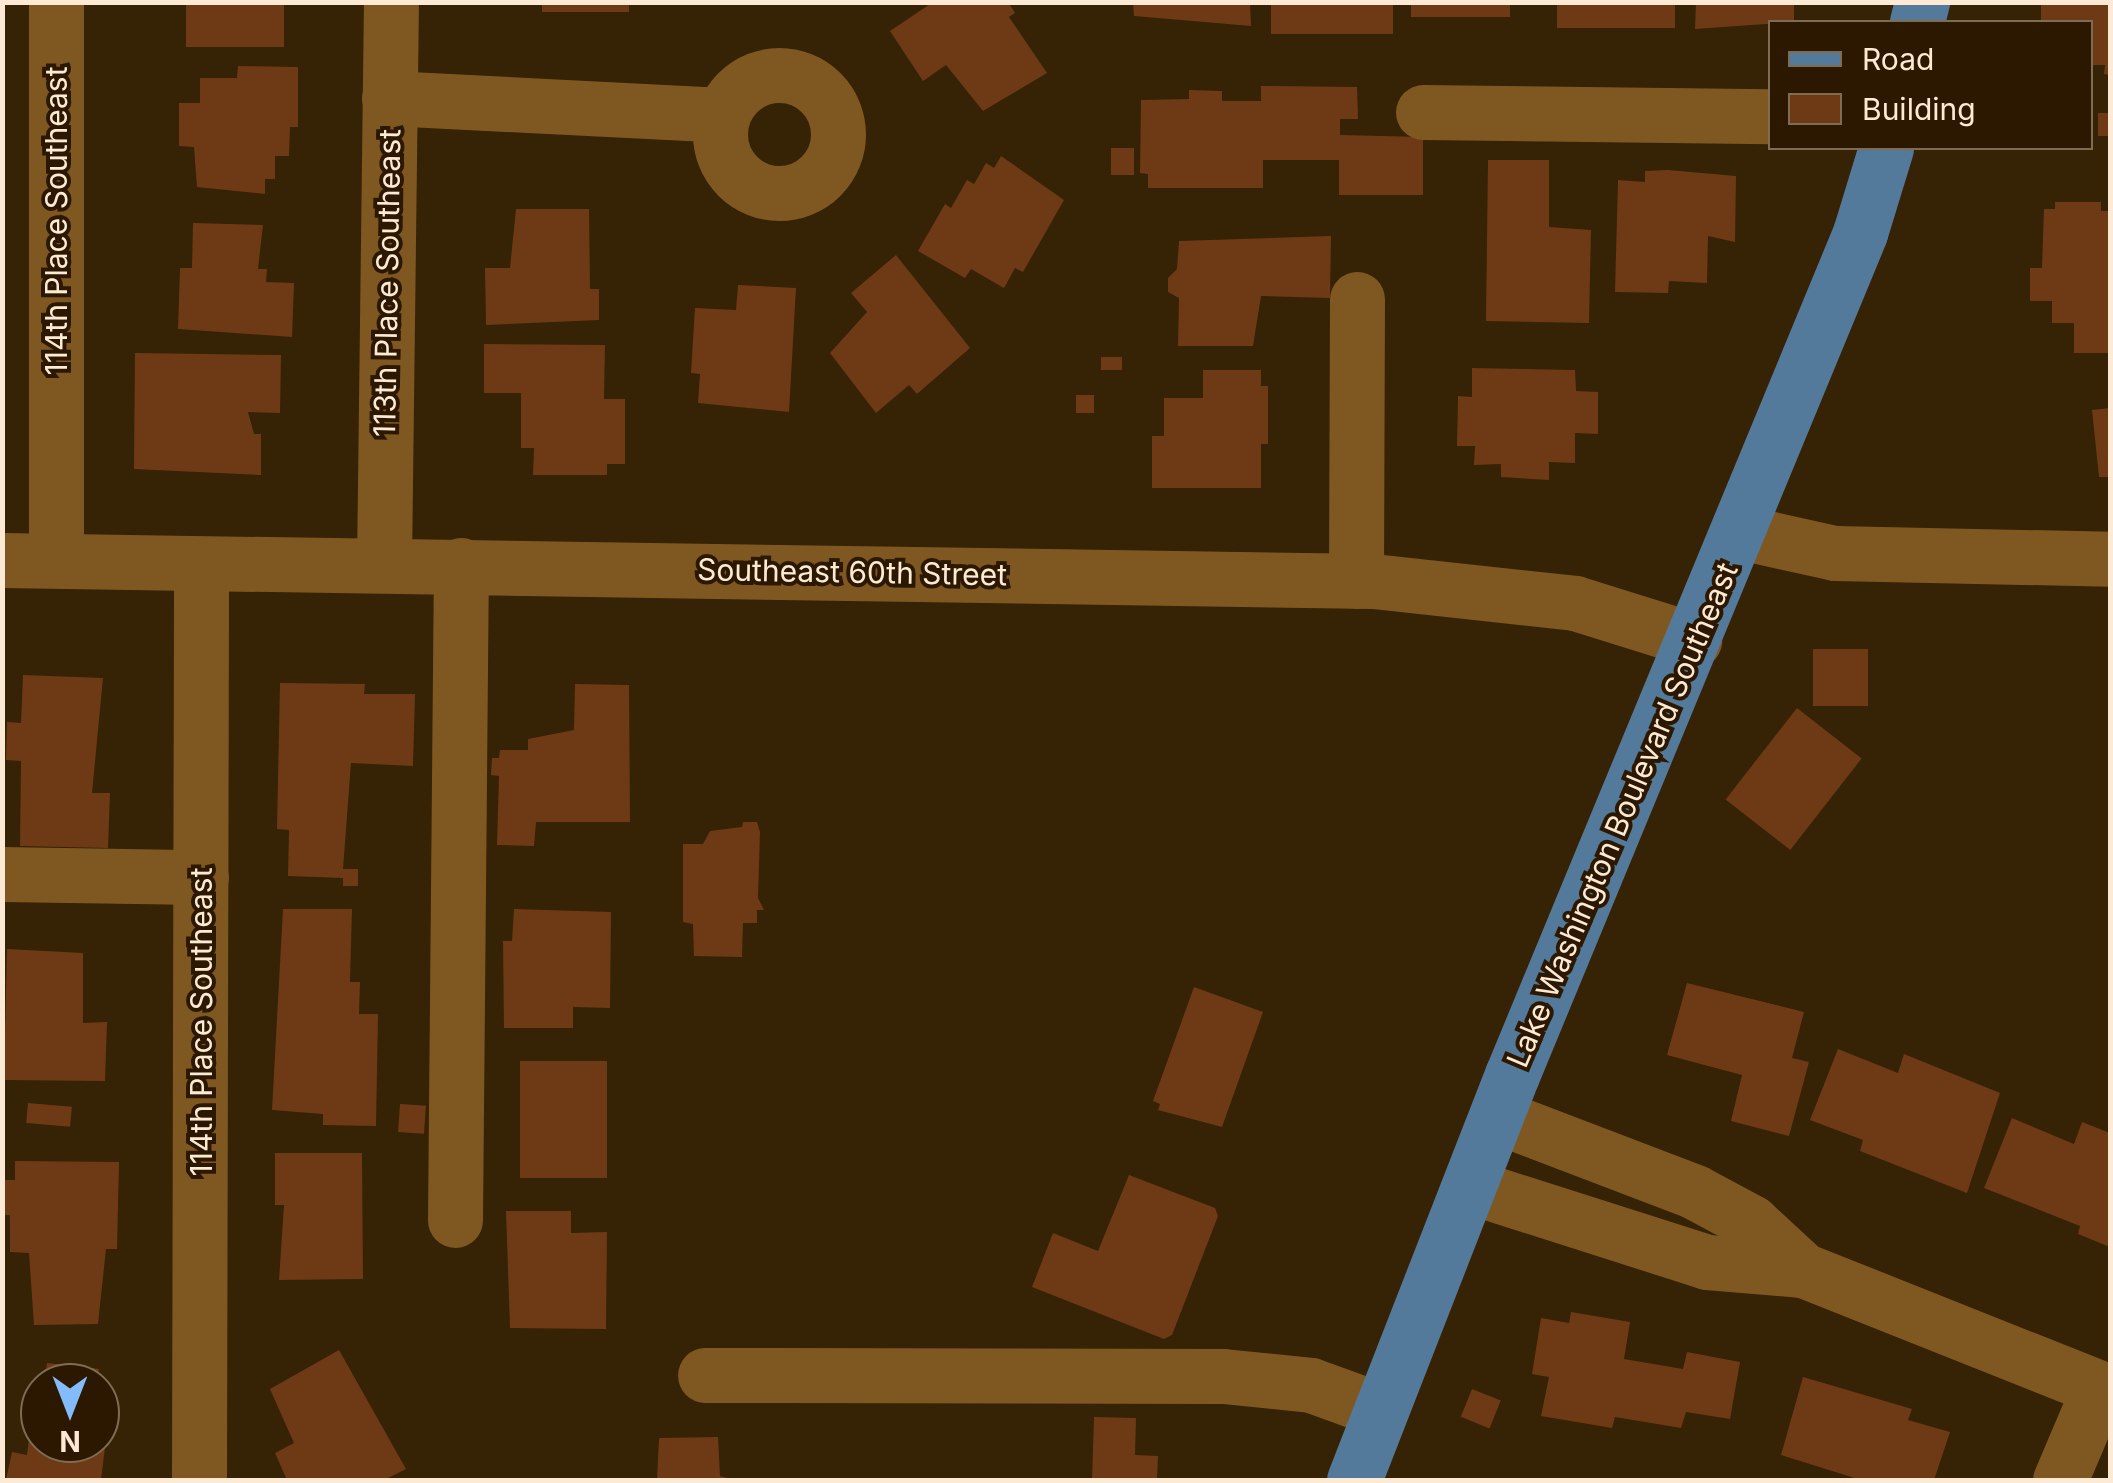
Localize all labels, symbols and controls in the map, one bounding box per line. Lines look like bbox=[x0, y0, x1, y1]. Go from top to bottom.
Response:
legend bbox=[1768, 20, 2093, 150]
text: Road bbox=[1862, 41, 1934, 77]
street label: 114th Place Southeast bbox=[38, 67, 74, 375]
text: Building bbox=[1862, 91, 1976, 127]
street label: 113th Place Southeast bbox=[366, 129, 408, 437]
street label: Southeast 60th Street bbox=[697, 551, 1007, 593]
street label: Lake Washington Boulevard Southeast bbox=[1499, 557, 1745, 1073]
street label: 114th Place Southeast bbox=[183, 868, 219, 1176]
north arrow bbox=[20, 1363, 120, 1463]
text: N bbox=[59, 1424, 81, 1458]

